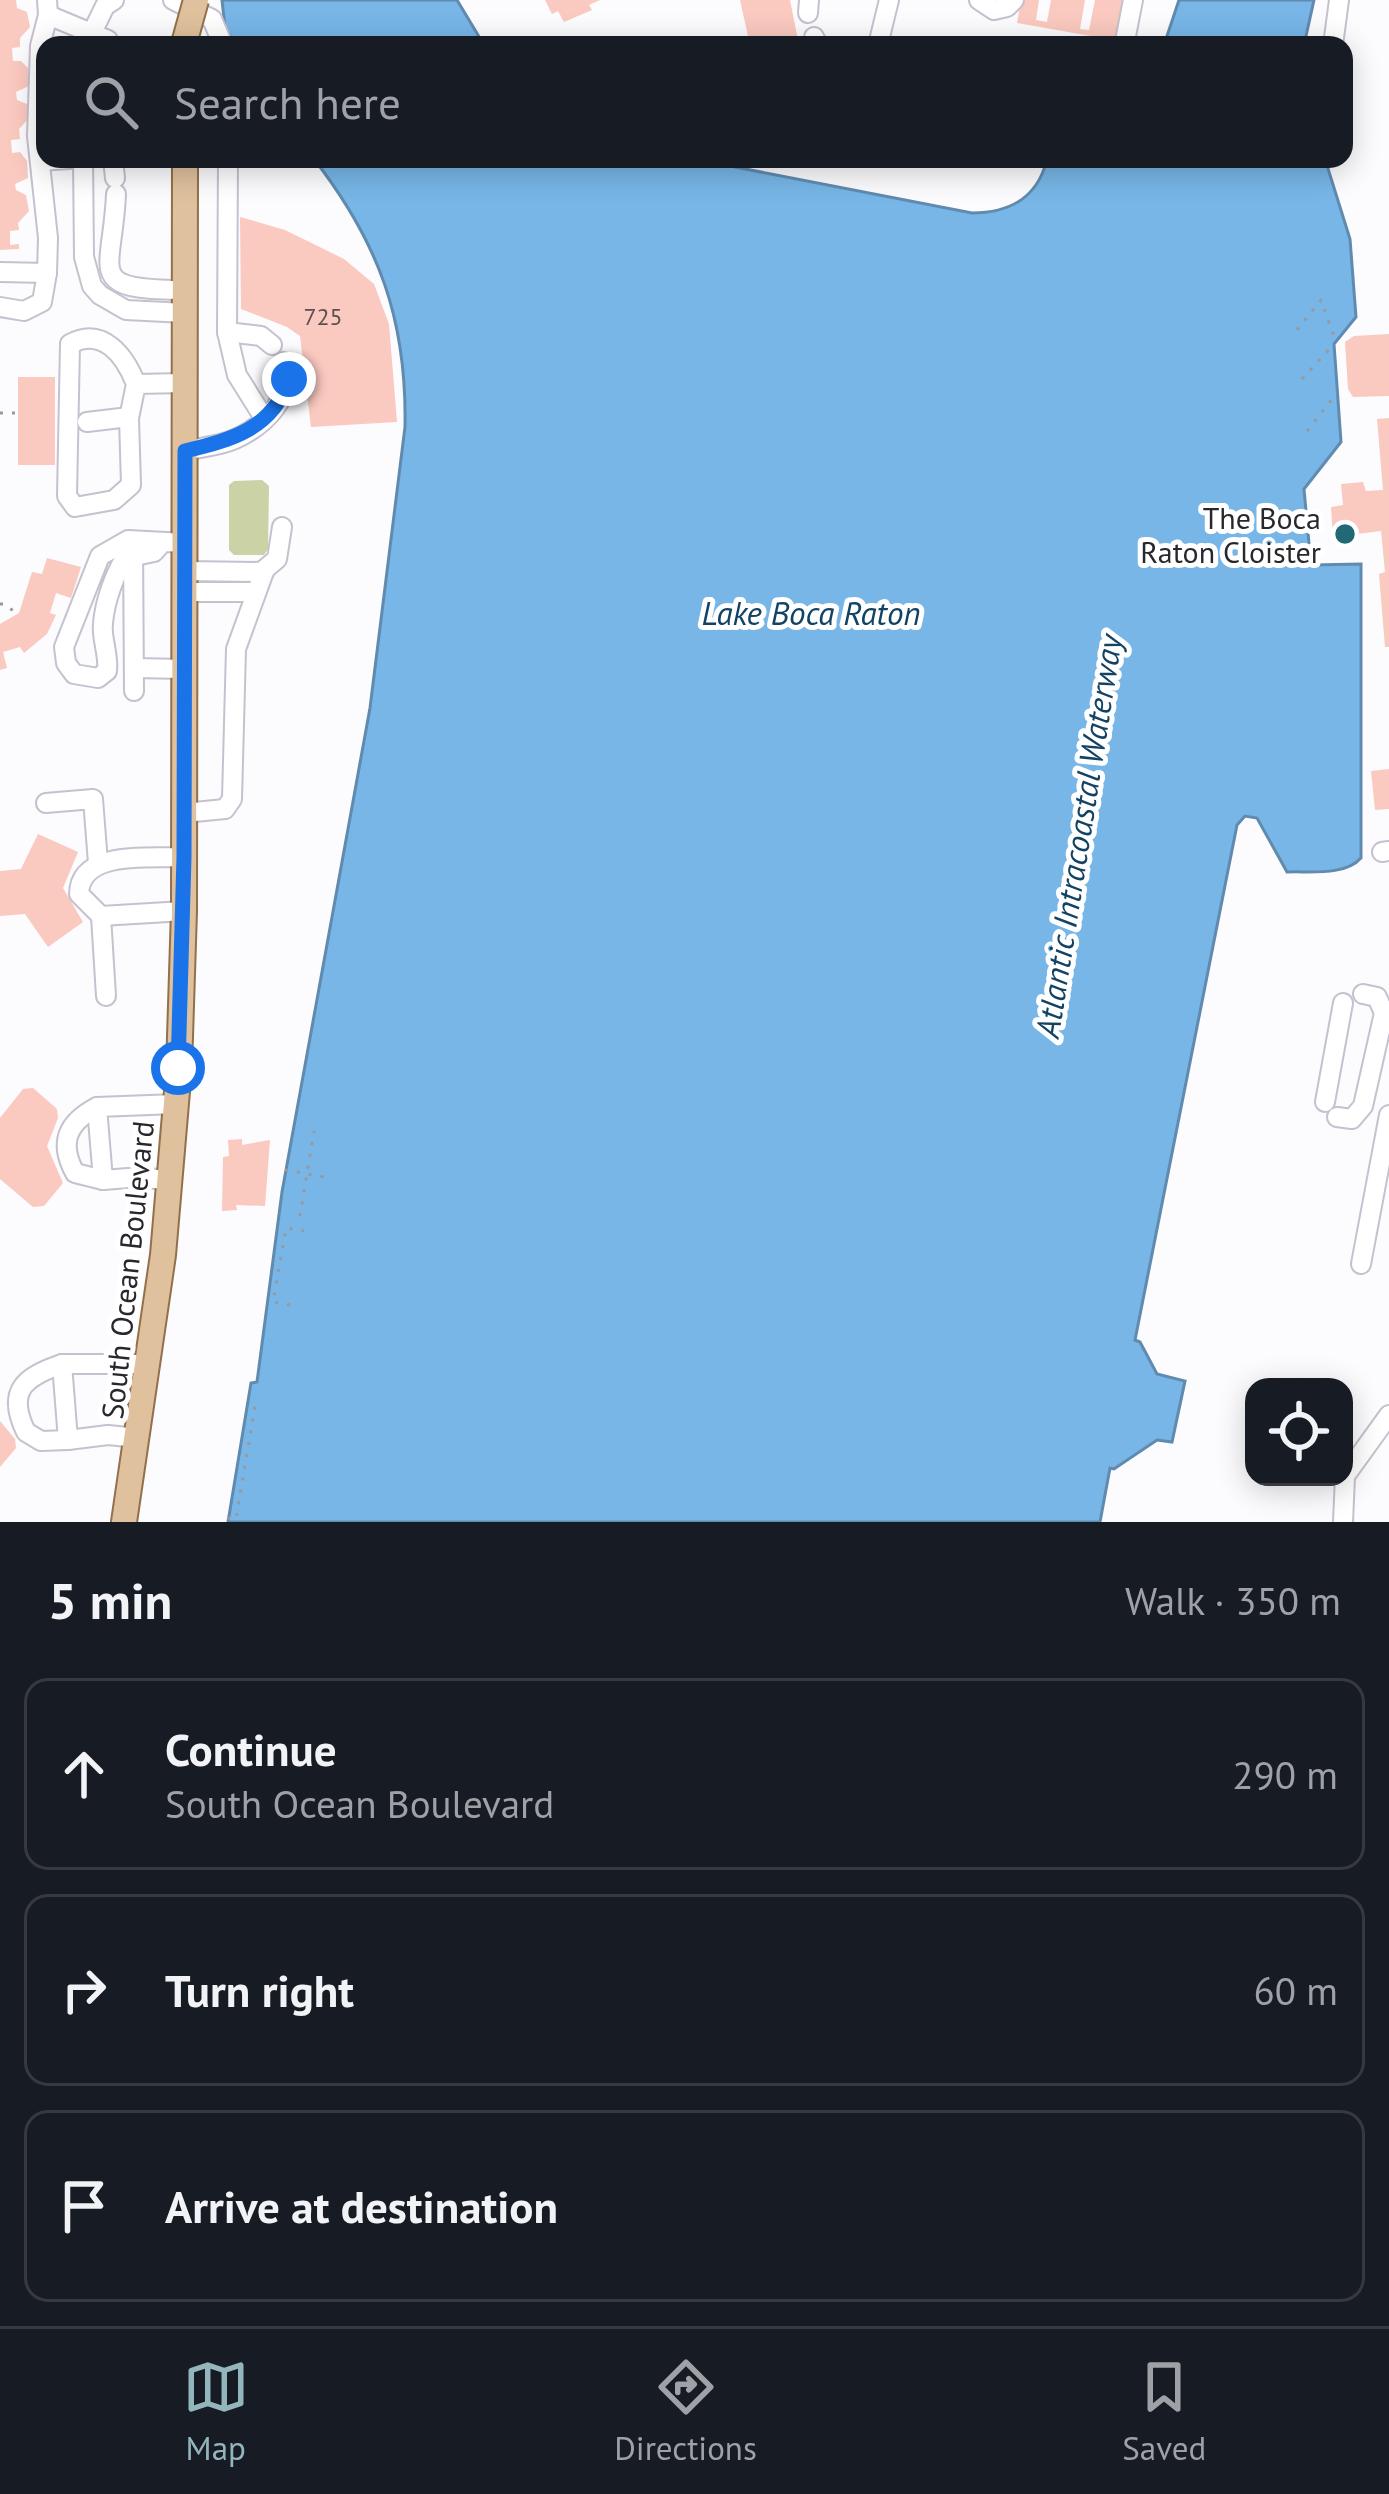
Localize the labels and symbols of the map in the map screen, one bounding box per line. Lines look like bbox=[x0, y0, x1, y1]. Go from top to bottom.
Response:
house number: 725 bbox=[303, 301, 343, 332]
route end bbox=[262, 352, 316, 406]
place label: The Boca Raton Cloister bbox=[1140, 498, 1321, 571]
marker: The Boca Raton Cloister bbox=[1332, 521, 1358, 547]
water label: Lake Boca Raton bbox=[701, 591, 921, 634]
water label: Atlantic Intracoastal Waterway bbox=[1025, 629, 1132, 1043]
route start bbox=[151, 1041, 205, 1095]
street label: South Ocean Boulevard bbox=[92, 1119, 162, 1421]

